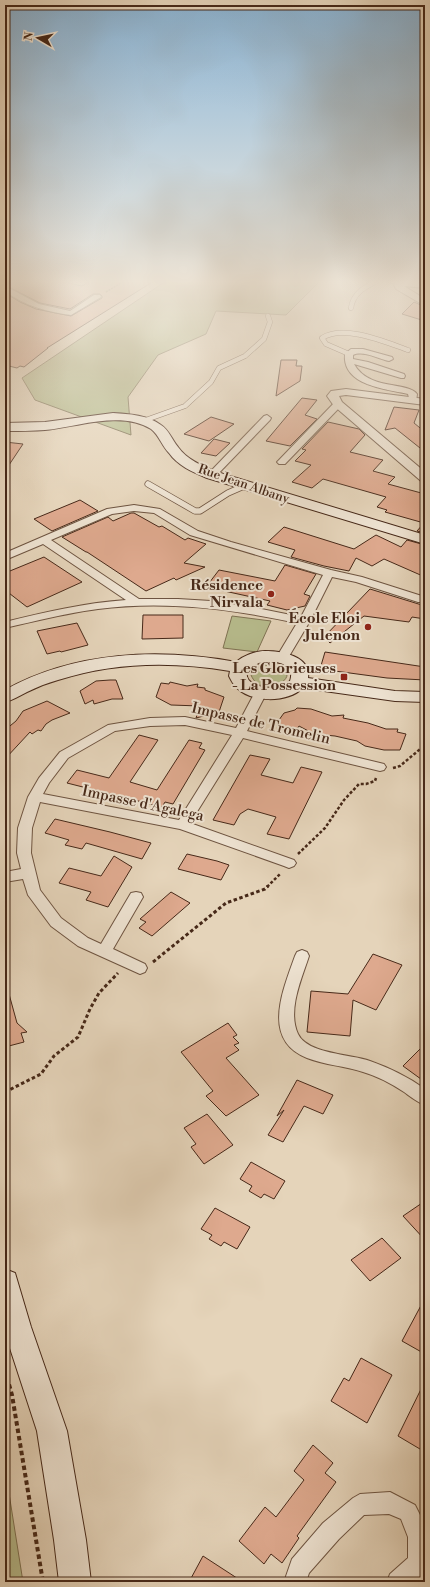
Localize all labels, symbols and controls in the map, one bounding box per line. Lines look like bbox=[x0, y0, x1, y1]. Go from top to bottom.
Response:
north arrow bbox=[18, 18, 58, 58]
text: N bbox=[22, 31, 37, 42]
street label: Rue Jean Albany bbox=[196, 461, 292, 507]
place label: Résidence Nirvala bbox=[190, 576, 264, 612]
marker: Résidence Nirvala bbox=[266, 589, 276, 599]
place label: École Eloi Julenon bbox=[289, 608, 361, 645]
marker: École Eloi Julenon bbox=[363, 622, 373, 632]
place label: Les Glorieuses - La Possession bbox=[232, 659, 337, 695]
marker: Les Glorieuses - La Possession bbox=[339, 672, 349, 682]
street label: Impasse de Tromelin bbox=[190, 698, 332, 749]
street label: Impasse d'Agalega bbox=[80, 781, 206, 826]

